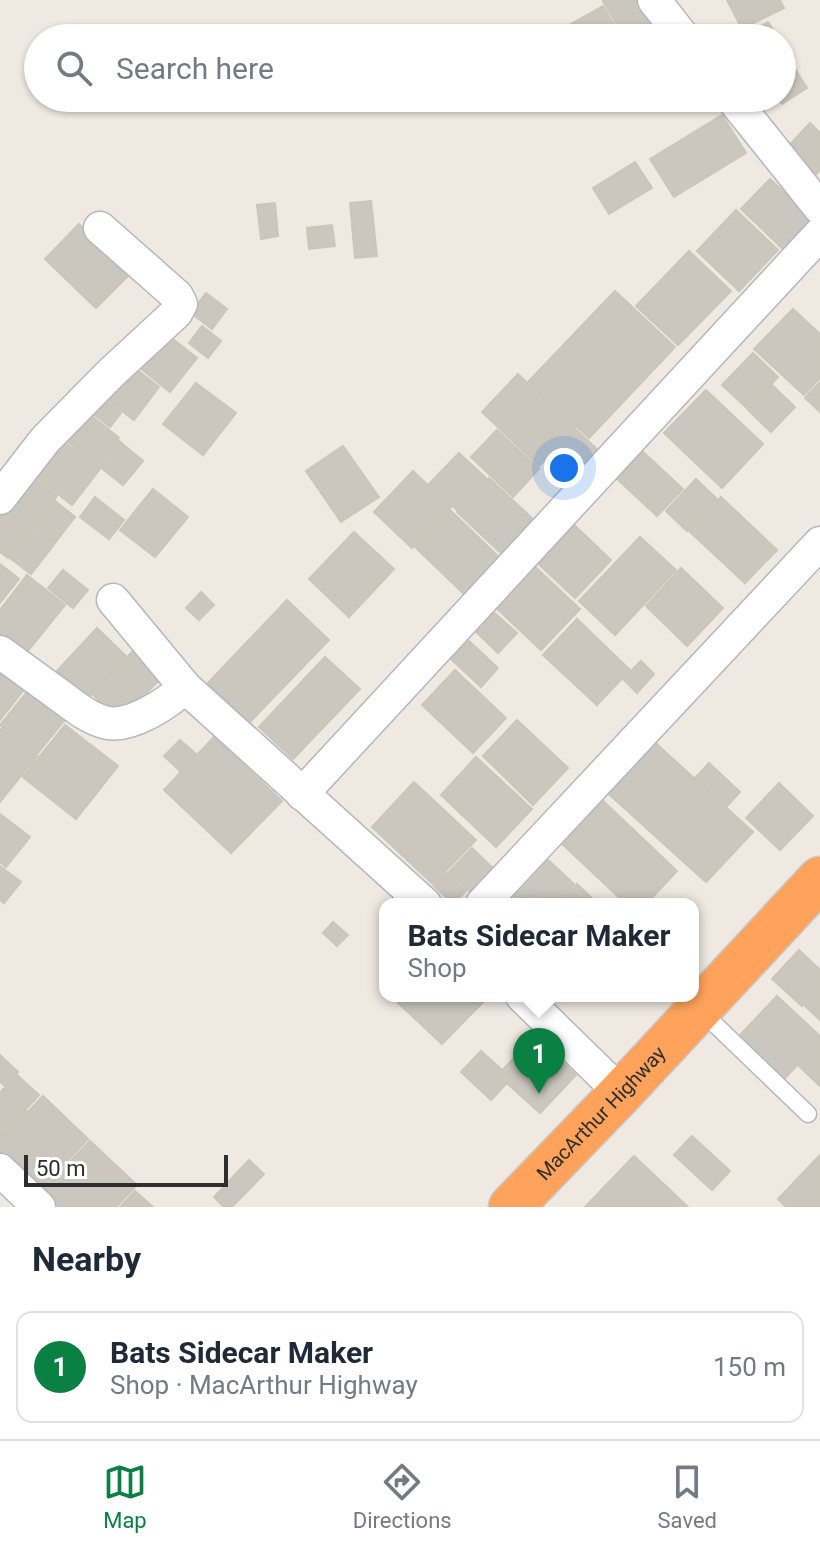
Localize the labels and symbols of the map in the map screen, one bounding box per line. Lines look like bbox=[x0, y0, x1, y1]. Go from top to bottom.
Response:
your location bbox=[544, 448, 584, 488]
pin: 1 bbox=[513, 1028, 565, 1094]
street label: MacArthur Highway bbox=[531, 1041, 671, 1185]
scale bar bbox=[24, 1151, 228, 1187]

